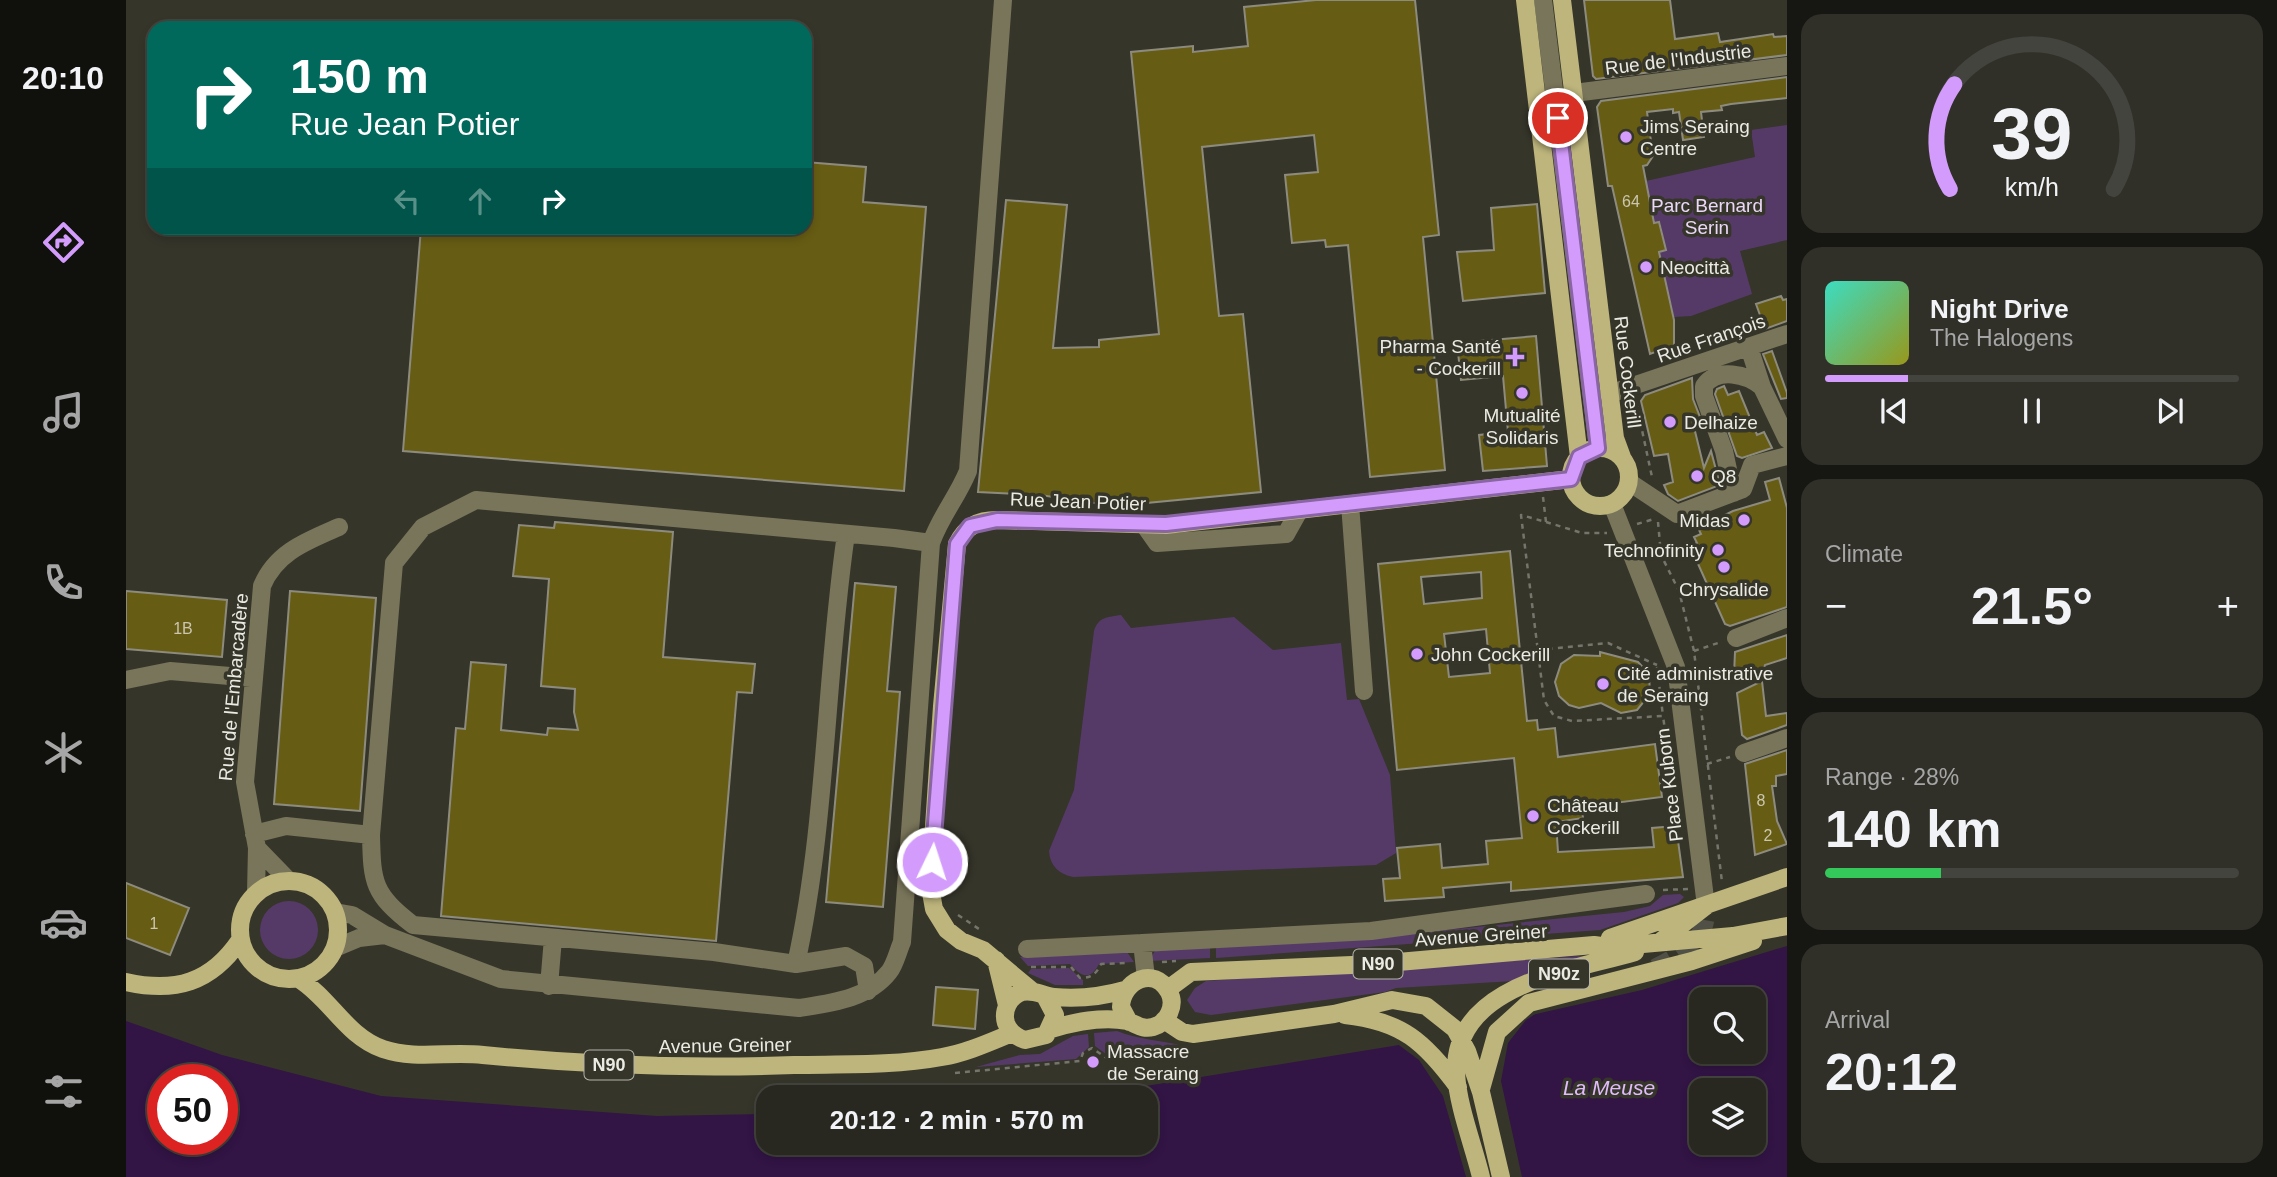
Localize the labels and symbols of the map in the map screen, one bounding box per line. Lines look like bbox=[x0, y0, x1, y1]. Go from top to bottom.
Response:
street label: Rue de l'Industrie bbox=[1604, 40, 1752, 79]
pin bbox=[1528, 88, 1588, 148]
place label: Jims Seraing Centre bbox=[1640, 116, 1750, 159]
marker: Jims Seraing Centre bbox=[1618, 129, 1634, 145]
house number: 64 bbox=[1622, 193, 1640, 210]
park label: Parc Bernard Serin bbox=[1651, 195, 1763, 238]
place label: Neocittà bbox=[1660, 257, 1730, 278]
marker: Neocittà bbox=[1638, 259, 1654, 275]
street label: Rue François bbox=[1654, 310, 1768, 367]
street label: Rue Cockerill bbox=[1610, 315, 1645, 429]
place label: Pharma Santé - Cockerill bbox=[1380, 336, 1501, 379]
marker: Pharma Santé - Cockerill bbox=[1507, 349, 1523, 365]
marker: Mutualité Solidaris bbox=[1514, 385, 1530, 401]
place label: Mutualité Solidaris bbox=[1483, 405, 1561, 448]
place label: Delhaize bbox=[1684, 412, 1758, 433]
marker: Delhaize bbox=[1662, 414, 1678, 430]
place label: Q8 bbox=[1711, 466, 1736, 487]
marker: Q8 bbox=[1689, 468, 1705, 484]
street label: Rue Jean Potier bbox=[1010, 489, 1147, 514]
place label: Midas bbox=[1679, 510, 1730, 531]
marker: Midas bbox=[1736, 512, 1752, 528]
place label: Technofinity bbox=[1604, 540, 1704, 561]
marker: Technofinity bbox=[1710, 542, 1726, 558]
marker: Chrysalide bbox=[1716, 559, 1732, 575]
place label: Chrysalide bbox=[1679, 579, 1769, 600]
street label: Rue de l'Embarcadère bbox=[215, 592, 252, 782]
house number: 1B bbox=[173, 620, 193, 637]
place label: John Cockerill bbox=[1431, 644, 1550, 665]
marker: John Cockerill bbox=[1409, 646, 1425, 662]
place label: Cité administrative de Seraing bbox=[1617, 663, 1773, 706]
marker: Cité administrative de Seraing bbox=[1595, 676, 1611, 692]
street label: Place Kuborn bbox=[1652, 727, 1687, 843]
house number: 8 bbox=[1757, 792, 1766, 809]
place label: Château Cockerill bbox=[1547, 795, 1620, 838]
marker: Château Cockerill bbox=[1525, 808, 1541, 824]
position arrow bbox=[895, 825, 969, 899]
house number: 2 bbox=[1764, 827, 1773, 844]
house number: 1 bbox=[150, 915, 159, 932]
street label: Avenue Greiner bbox=[1414, 920, 1549, 951]
road number: N90 bbox=[1354, 950, 1402, 979]
road number: N90z bbox=[1529, 959, 1589, 988]
street label: Avenue Greiner bbox=[658, 1034, 792, 1057]
place label: Massacre de Seraing bbox=[1107, 1041, 1199, 1084]
road number: N90 bbox=[584, 1050, 634, 1080]
marker: Massacre de Seraing bbox=[1085, 1054, 1101, 1070]
speed limit sign: 50 bbox=[147, 1064, 238, 1155]
water label: La Meuse bbox=[1563, 1076, 1655, 1099]

